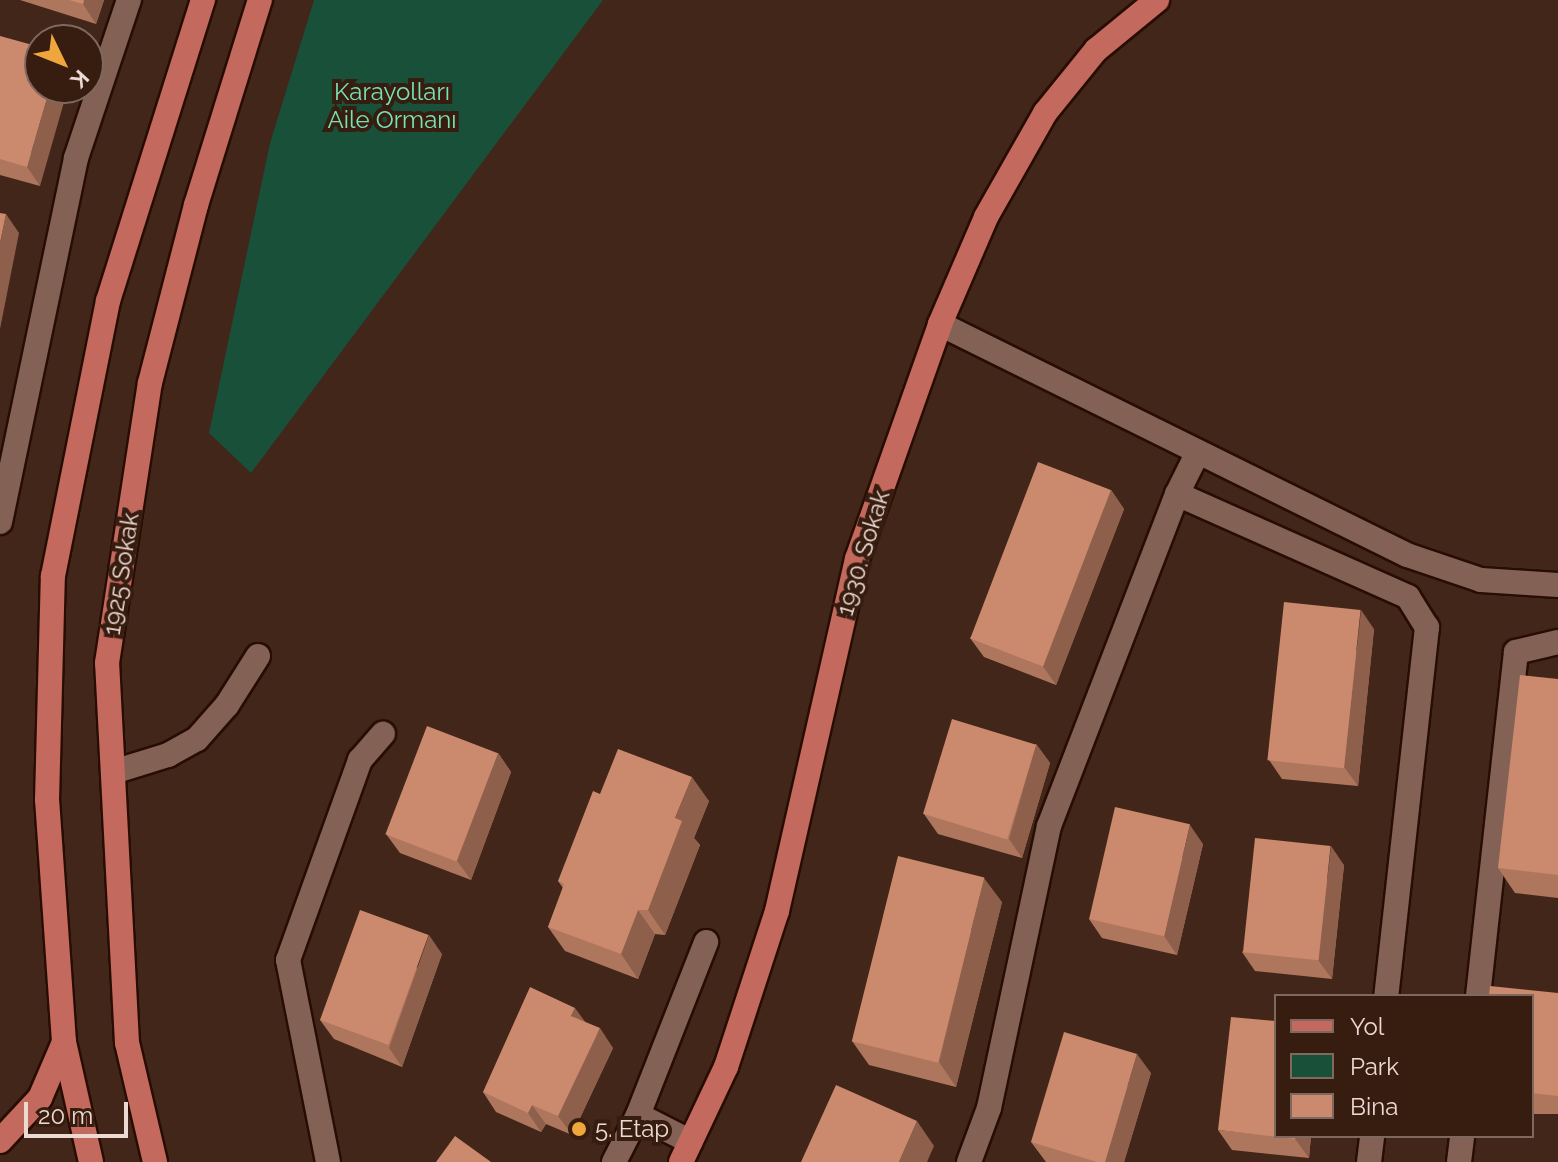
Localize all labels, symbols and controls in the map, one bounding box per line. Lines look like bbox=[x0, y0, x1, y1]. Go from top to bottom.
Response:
north arrow bbox=[24, 24, 104, 104]
text: K bbox=[66, 65, 95, 93]
park label: Karayolları Aile Ormanı bbox=[328, 78, 456, 134]
street label: 1930. Sokak bbox=[830, 487, 896, 619]
street label: 1925 Sokak bbox=[97, 511, 145, 637]
legend bbox=[1274, 994, 1534, 1138]
text: Yol bbox=[1350, 1012, 1384, 1041]
text: Park bbox=[1350, 1052, 1399, 1081]
scale bar bbox=[28, 1086, 132, 1136]
text: Bina bbox=[1350, 1092, 1398, 1121]
text: 20 m bbox=[38, 1101, 93, 1130]
place label: 5. Etap bbox=[595, 1115, 669, 1143]
marker: 5. Etap bbox=[570, 1120, 588, 1138]

